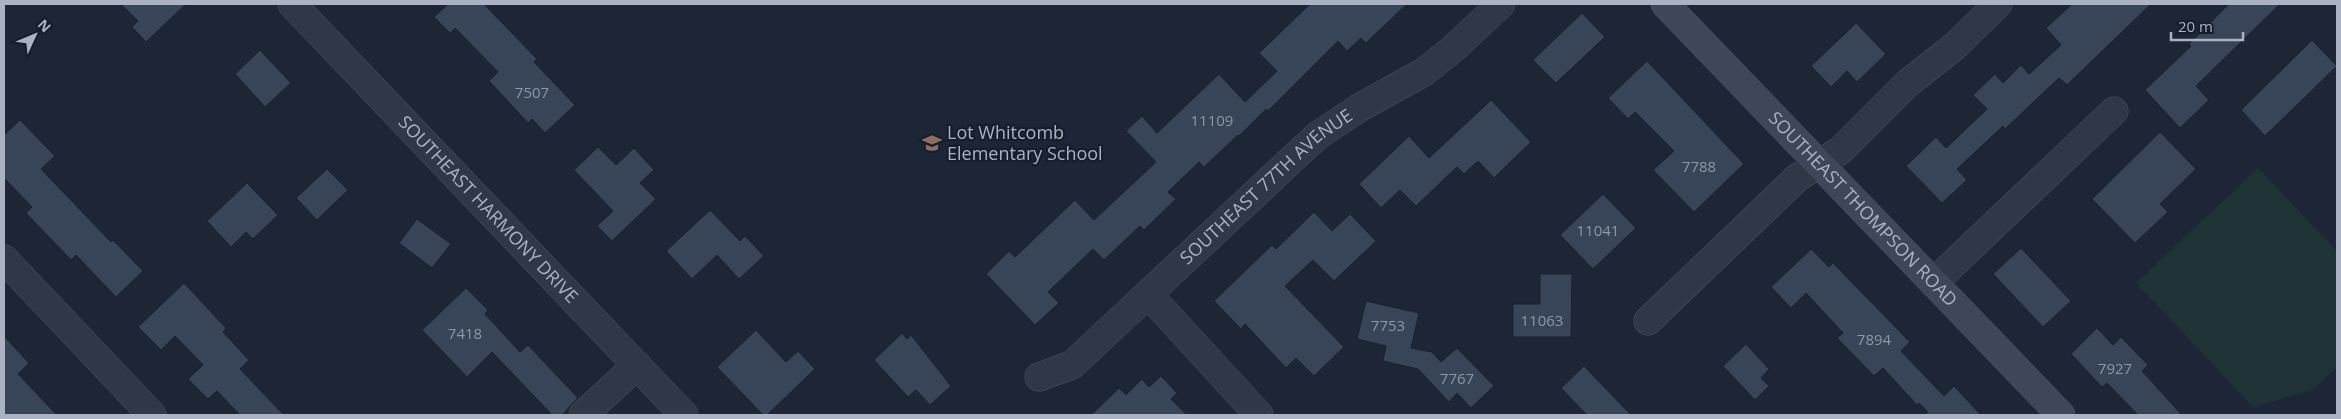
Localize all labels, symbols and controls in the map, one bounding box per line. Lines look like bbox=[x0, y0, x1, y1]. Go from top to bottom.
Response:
north arrow bbox=[10, 10, 60, 60]
scale bar bbox=[2171, 10, 2244, 42]
text: N bbox=[34, 15, 56, 36]
text: 20 m bbox=[2178, 16, 2213, 36]
house number: 7507 bbox=[515, 82, 549, 102]
street label: SOUTHEAST 77TH AVENUE bbox=[1174, 103, 1357, 269]
street label: SOUTHEAST THOMPSON ROAD bbox=[1764, 106, 1963, 311]
street label: SOUTHEAST HARMONY DRIVE bbox=[394, 110, 584, 308]
house number: 11109 bbox=[1191, 110, 1233, 130]
place label: Lot Whitcomb Elementary School bbox=[947, 120, 1103, 165]
school or university icon: Lot Whitcomb Elementary School bbox=[921, 132, 943, 154]
house number: 7788 bbox=[1682, 156, 1716, 176]
house number: 11041 bbox=[1577, 220, 1619, 240]
house number: 11063 bbox=[1521, 310, 1563, 330]
house number: 7753 bbox=[1371, 315, 1405, 335]
house number: 7418 bbox=[448, 323, 482, 343]
house number: 7894 bbox=[1857, 329, 1892, 349]
house number: 7927 bbox=[2098, 358, 2132, 378]
house number: 7767 bbox=[1440, 368, 1474, 388]

